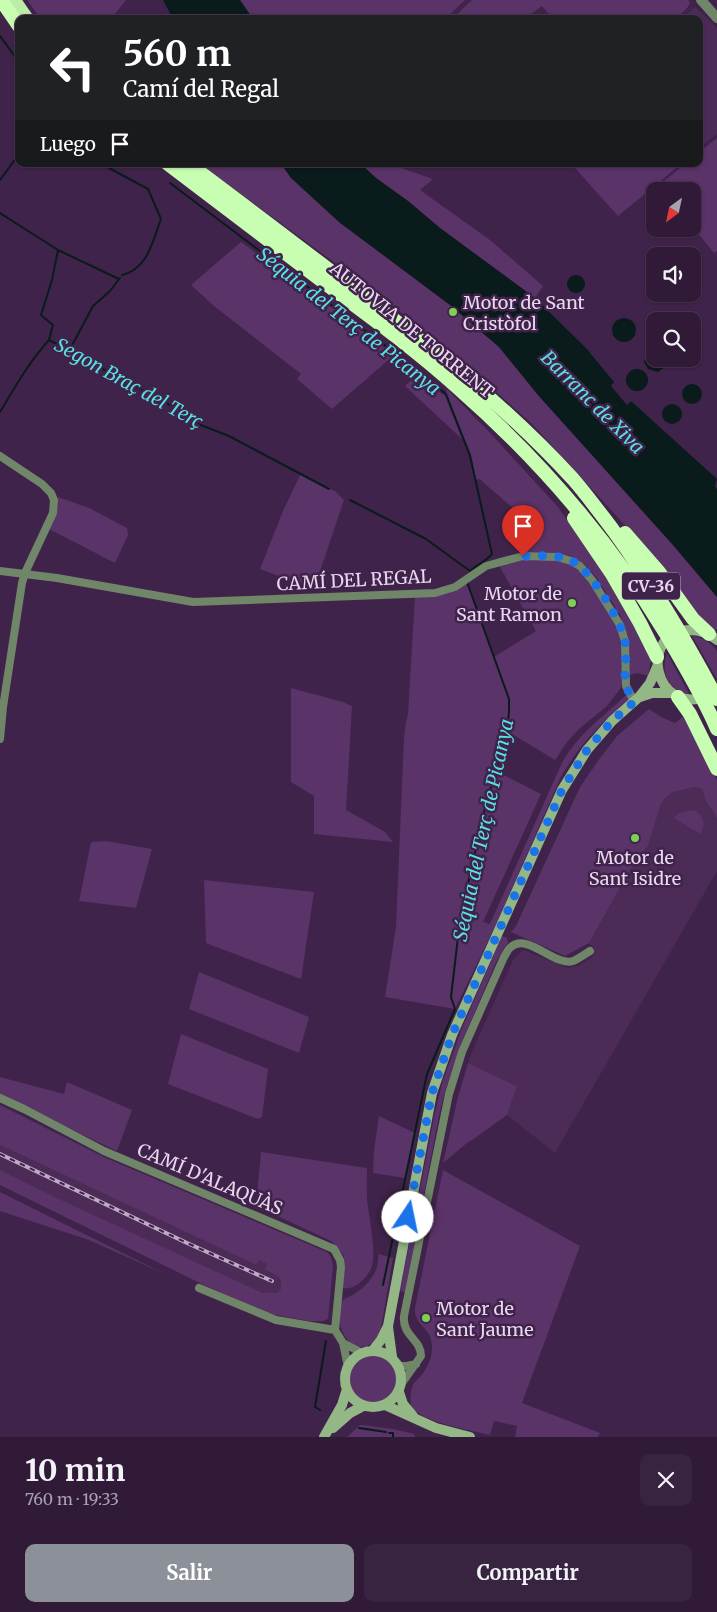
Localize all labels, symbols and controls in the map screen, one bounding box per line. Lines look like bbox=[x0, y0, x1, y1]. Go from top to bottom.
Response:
text: 560 m bbox=[123, 32, 231, 76]
icon: left bbox=[40, 35, 105, 100]
text: Camí del Regal bbox=[123, 75, 279, 103]
icon: arrive bbox=[106, 130, 134, 158]
text: Luego bbox=[40, 132, 96, 156]
north arrow bbox=[646, 182, 701, 238]
map controls bbox=[646, 182, 701, 367]
water label: Séquia del Terç de Picanya bbox=[252, 242, 446, 400]
button: sound bbox=[646, 247, 701, 302]
street label: AUTOVIA DE TORRENT bbox=[324, 256, 499, 404]
place label: Motor de Sant Cristòfol bbox=[463, 291, 585, 335]
marker: Motor de Sant Cristòfol bbox=[447, 306, 459, 318]
button: search bbox=[646, 312, 701, 367]
water label: Segon Braç del Terç bbox=[51, 332, 208, 434]
water label: Barranc de Xiva bbox=[536, 345, 650, 459]
pin bbox=[502, 505, 544, 556]
icon: arrive bbox=[509, 512, 537, 540]
street label: CAMÍ DEL REGAL bbox=[276, 564, 432, 596]
road number: CV-36 bbox=[622, 572, 680, 600]
place label: Motor de Sant Ramon bbox=[456, 582, 562, 626]
marker: Motor de Sant Ramon bbox=[566, 597, 578, 609]
water label: Séquia del Terç de Picanya bbox=[448, 717, 518, 943]
marker: Motor de Sant Isidre bbox=[629, 832, 641, 844]
place label: Motor de Sant Isidre bbox=[589, 846, 681, 890]
street label: CAMÍ D'ALAQUÀS bbox=[134, 1138, 286, 1220]
position arrow bbox=[381, 1190, 433, 1242]
place label: Motor de Sant Jaume bbox=[436, 1297, 534, 1341]
marker: Motor de Sant Jaume bbox=[420, 1312, 432, 1324]
text: 10 min bbox=[25, 1451, 125, 1489]
button: close bbox=[640, 1454, 692, 1506]
text: 760 m · 19:33 bbox=[25, 1489, 119, 1509]
button: Salir bbox=[25, 1544, 354, 1602]
button: Compartir bbox=[364, 1544, 692, 1602]

